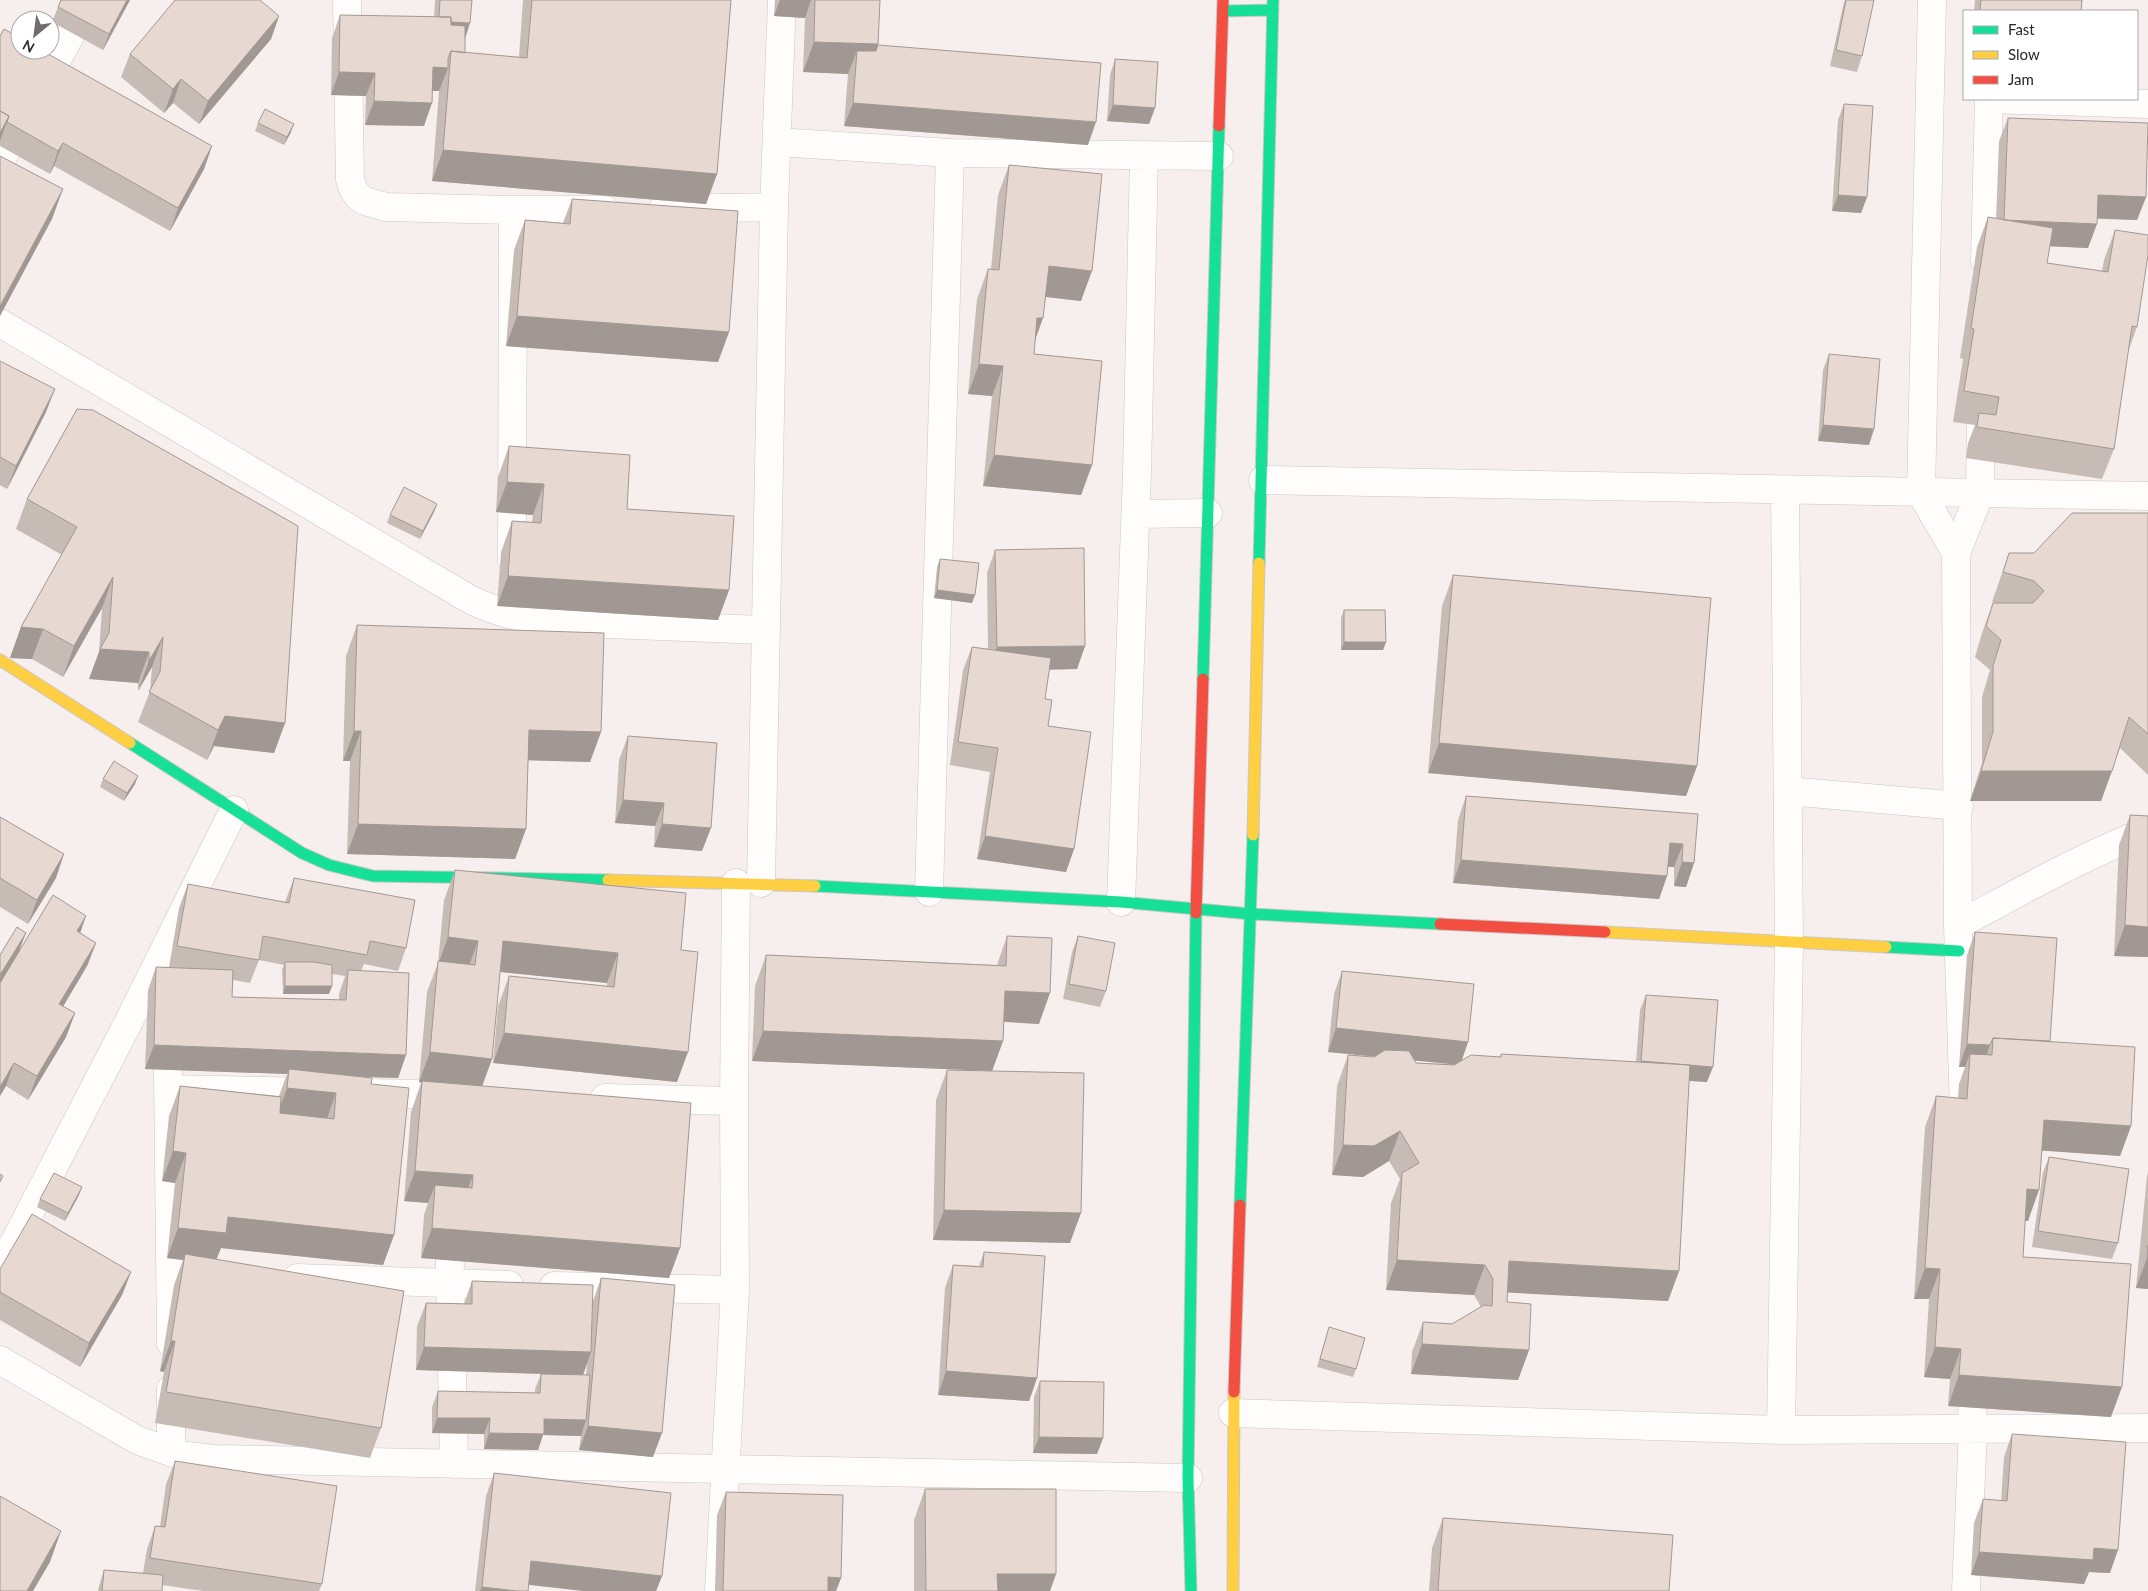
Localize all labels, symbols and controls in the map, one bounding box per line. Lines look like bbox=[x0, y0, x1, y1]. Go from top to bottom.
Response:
north arrow bbox=[10, 10, 60, 60]
legend bbox=[1963, 10, 2138, 100]
text: Fast bbox=[2008, 20, 2035, 38]
text: N bbox=[20, 37, 37, 57]
text: Slow bbox=[2008, 45, 2040, 63]
text: Jam bbox=[2008, 70, 2034, 88]

